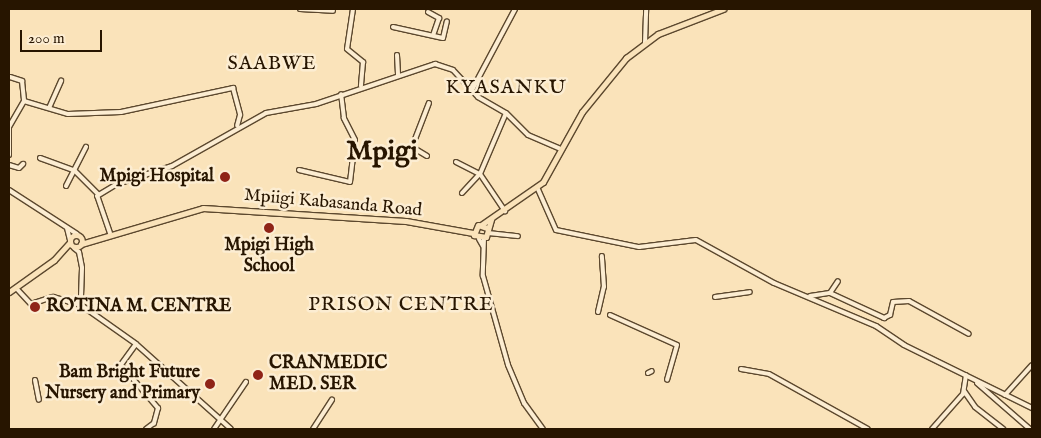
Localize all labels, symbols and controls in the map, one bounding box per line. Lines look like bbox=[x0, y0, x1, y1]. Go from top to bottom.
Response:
scale bar bbox=[22, 20, 105, 52]
text: 200 m bbox=[28, 29, 65, 48]
district label: SAABWE bbox=[227, 51, 317, 75]
district label: KYASANKU bbox=[444, 75, 568, 99]
district label: Mpigi bbox=[346, 135, 418, 169]
place label: Mpigi Hospital bbox=[100, 166, 214, 188]
marker: Mpigi Hospital bbox=[218, 170, 232, 184]
street label: Mpiigi Kabasanda Road bbox=[243, 185, 423, 223]
marker: Mpigi High School bbox=[263, 222, 275, 234]
place label: Mpigi High School bbox=[224, 236, 314, 278]
district label: PRISON CENTRE bbox=[307, 292, 495, 316]
place label: ROTINA M. CENTRE bbox=[46, 296, 231, 318]
marker: ROTINA M. CENTRE bbox=[28, 300, 42, 314]
place label: CRANMEDIC MED. SER bbox=[269, 354, 387, 396]
place label: Bam Bright Future Nursery and Primary bbox=[45, 363, 200, 406]
marker: CRANMEDIC MED. SER bbox=[251, 368, 265, 382]
marker: Bam Bright Future Nursery and Primary bbox=[204, 378, 216, 390]

